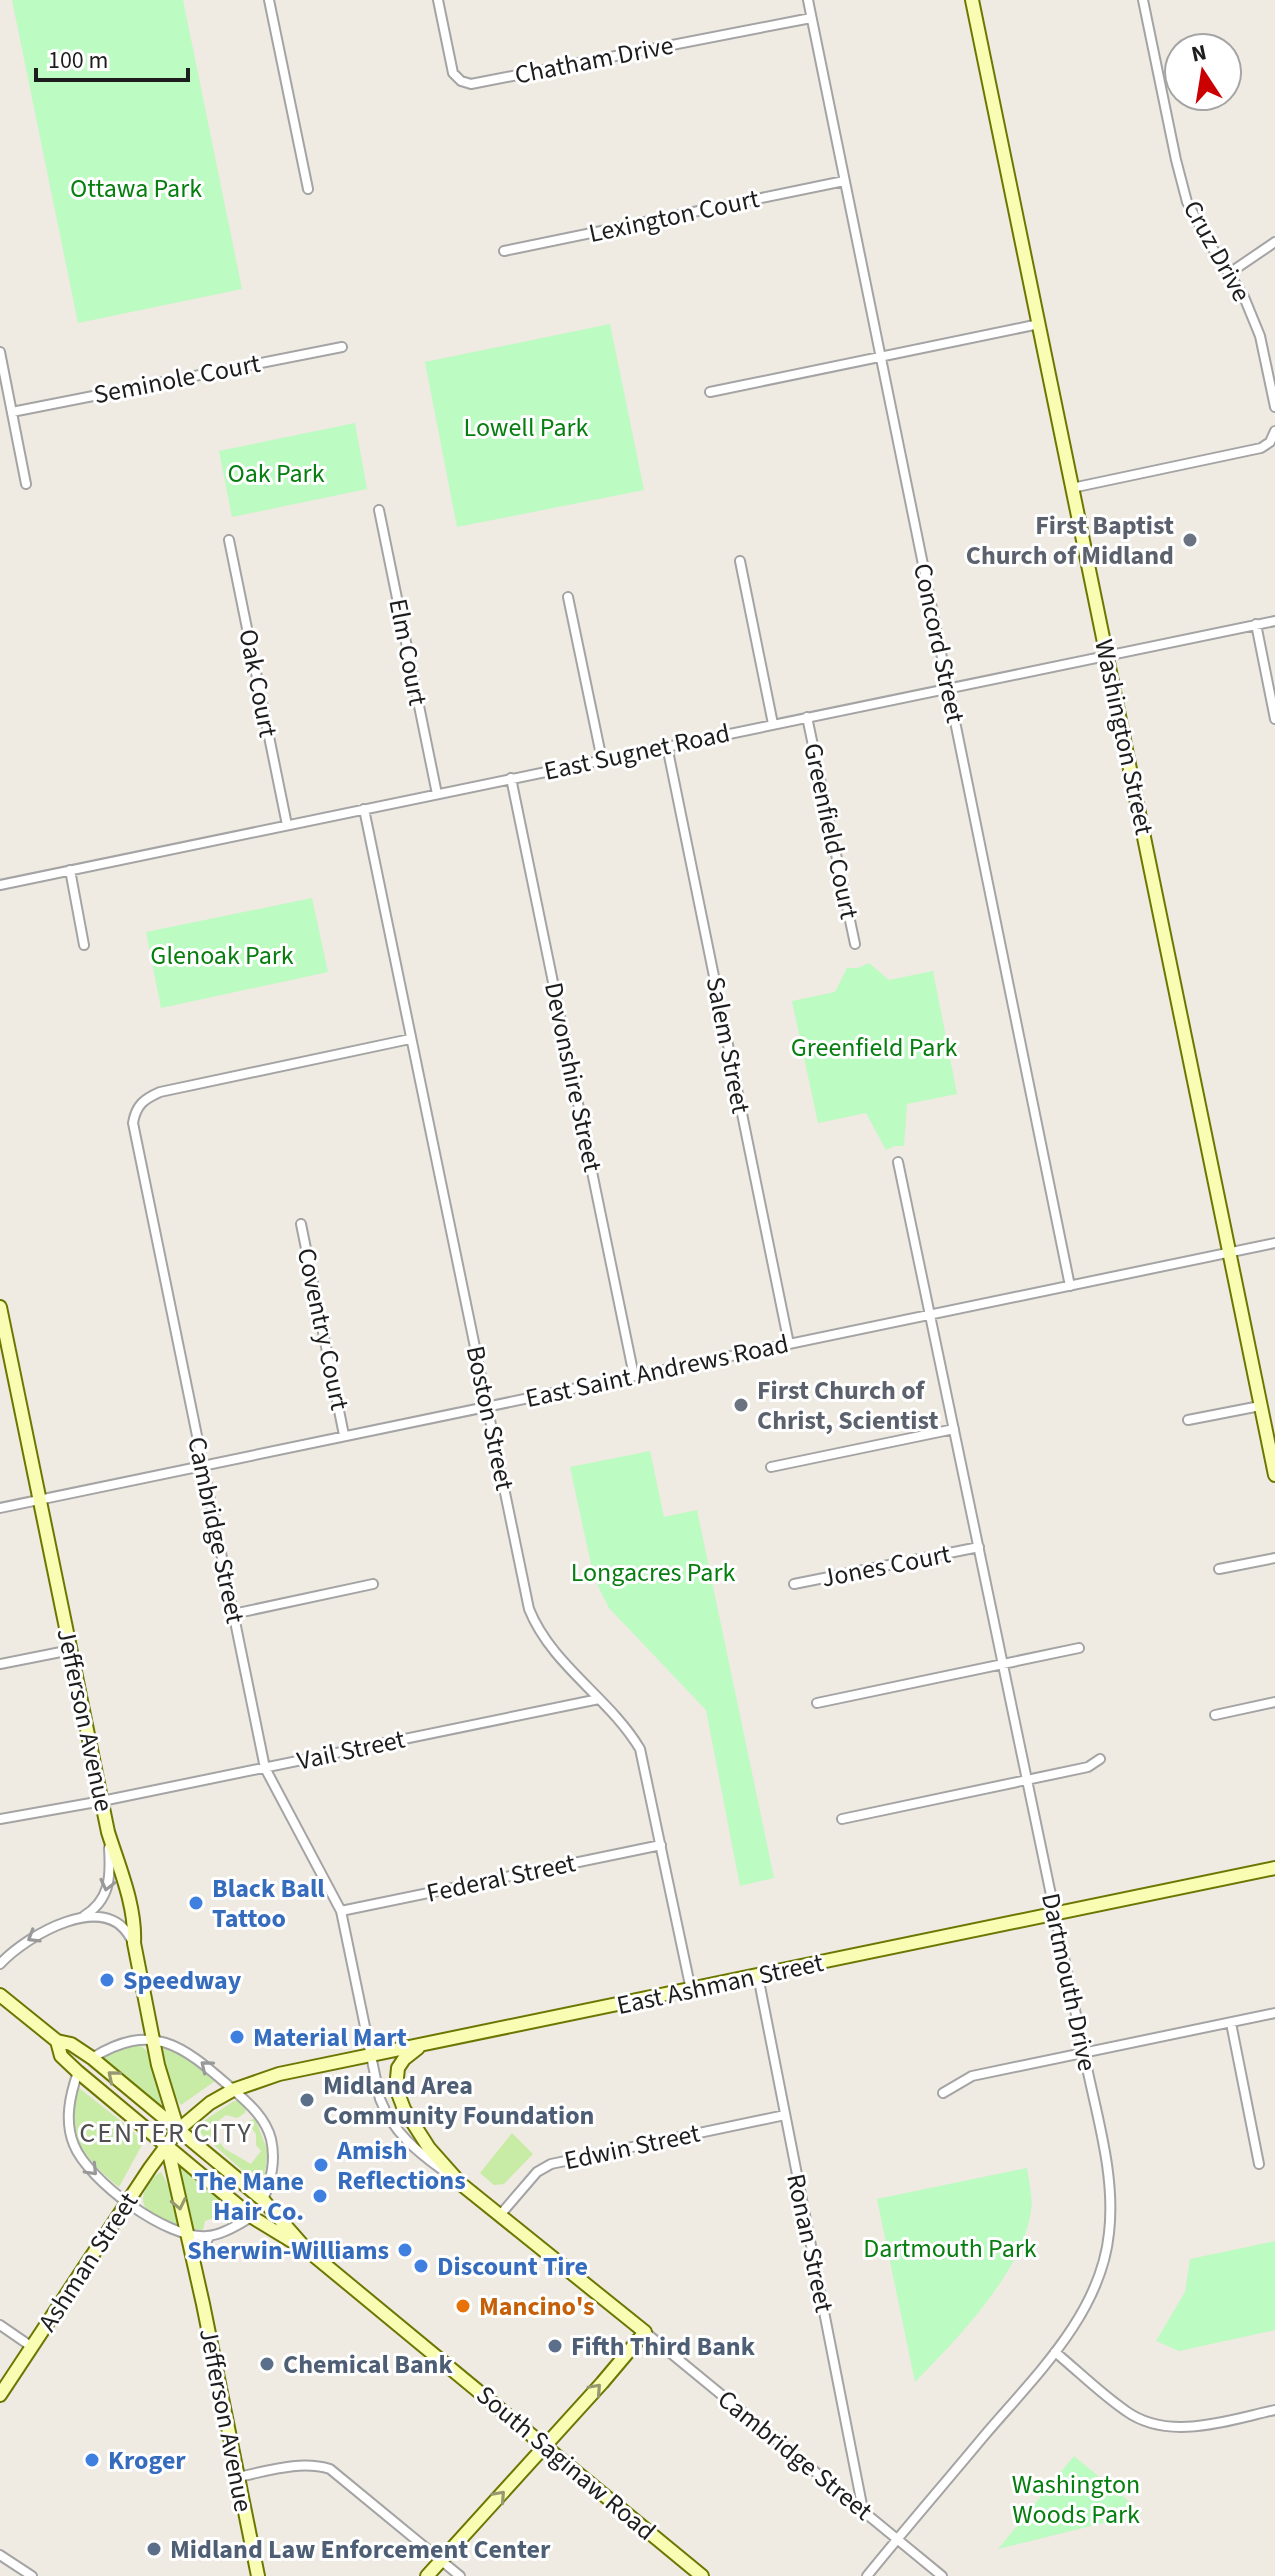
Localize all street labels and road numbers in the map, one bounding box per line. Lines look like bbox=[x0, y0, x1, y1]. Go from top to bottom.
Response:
street label: Chatham Drive bbox=[512, 26, 676, 94]
street label: Lexington Court bbox=[585, 180, 763, 252]
street label: Cruz Drive bbox=[1174, 194, 1260, 308]
street label: Seminole Court bbox=[91, 345, 264, 413]
street label: Concord Street bbox=[904, 560, 974, 726]
street label: Elm Court bbox=[380, 595, 437, 709]
street label: Oak Court bbox=[229, 626, 287, 740]
street label: Washington Street bbox=[1085, 636, 1163, 838]
street label: East Sugnet Road bbox=[541, 714, 733, 790]
street label: Greenfield Court bbox=[794, 740, 868, 923]
street label: Salem Street bbox=[697, 974, 759, 1117]
street label: Devonshire Street bbox=[535, 979, 611, 1175]
street label: Coventry Court bbox=[288, 1245, 358, 1414]
street label: East Saint Andrews Road bbox=[522, 1325, 792, 1417]
street label: Boston Street bbox=[457, 1342, 523, 1494]
street label: Cambridge Street bbox=[178, 1433, 254, 1627]
street label: Jones Court bbox=[818, 1535, 954, 1597]
street label: Jefferson Avenue bbox=[48, 1625, 122, 1815]
street label: Vail Street bbox=[294, 1721, 408, 1779]
street label: Federal Street bbox=[423, 1844, 579, 1912]
street label: Dartmouth Drive bbox=[1032, 1890, 1106, 2074]
street label: East Ashman Street bbox=[613, 1944, 827, 2024]
street label: Edwin Street bbox=[561, 2115, 703, 2179]
street label: Ronan Street bbox=[777, 2170, 843, 2316]
street label: Ashman Street bbox=[29, 2185, 147, 2339]
street label: Jefferson Avenue bbox=[190, 2325, 262, 2515]
street label: South Saginaw Road bbox=[468, 2377, 664, 2549]
street label: Cambridge Street bbox=[710, 2381, 881, 2529]

